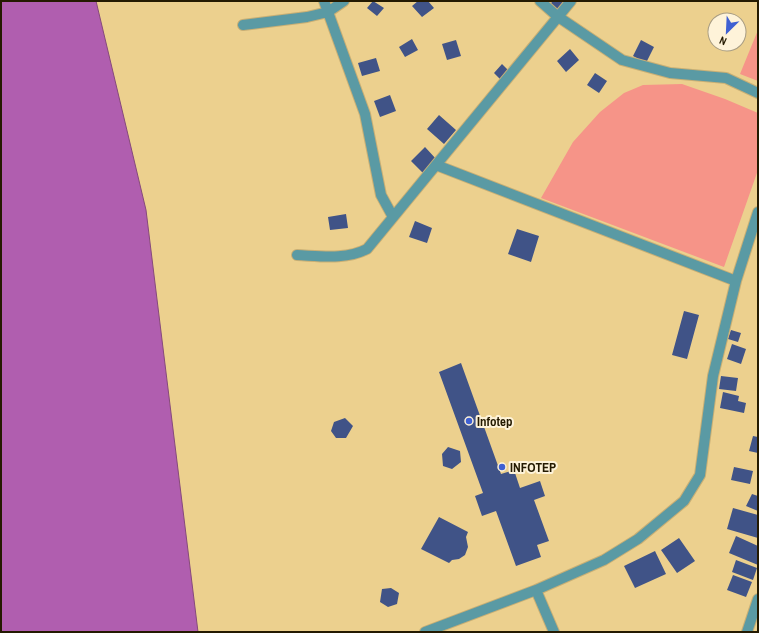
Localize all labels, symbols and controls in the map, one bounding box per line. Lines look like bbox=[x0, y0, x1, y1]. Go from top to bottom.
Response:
north arrow bbox=[707, 12, 747, 52]
text: N bbox=[717, 33, 729, 49]
place label: Infotep bbox=[477, 413, 513, 430]
marker: Infotep bbox=[464, 416, 474, 426]
place label: INFOTEP bbox=[510, 459, 556, 476]
marker: INFOTEP bbox=[497, 462, 507, 472]

